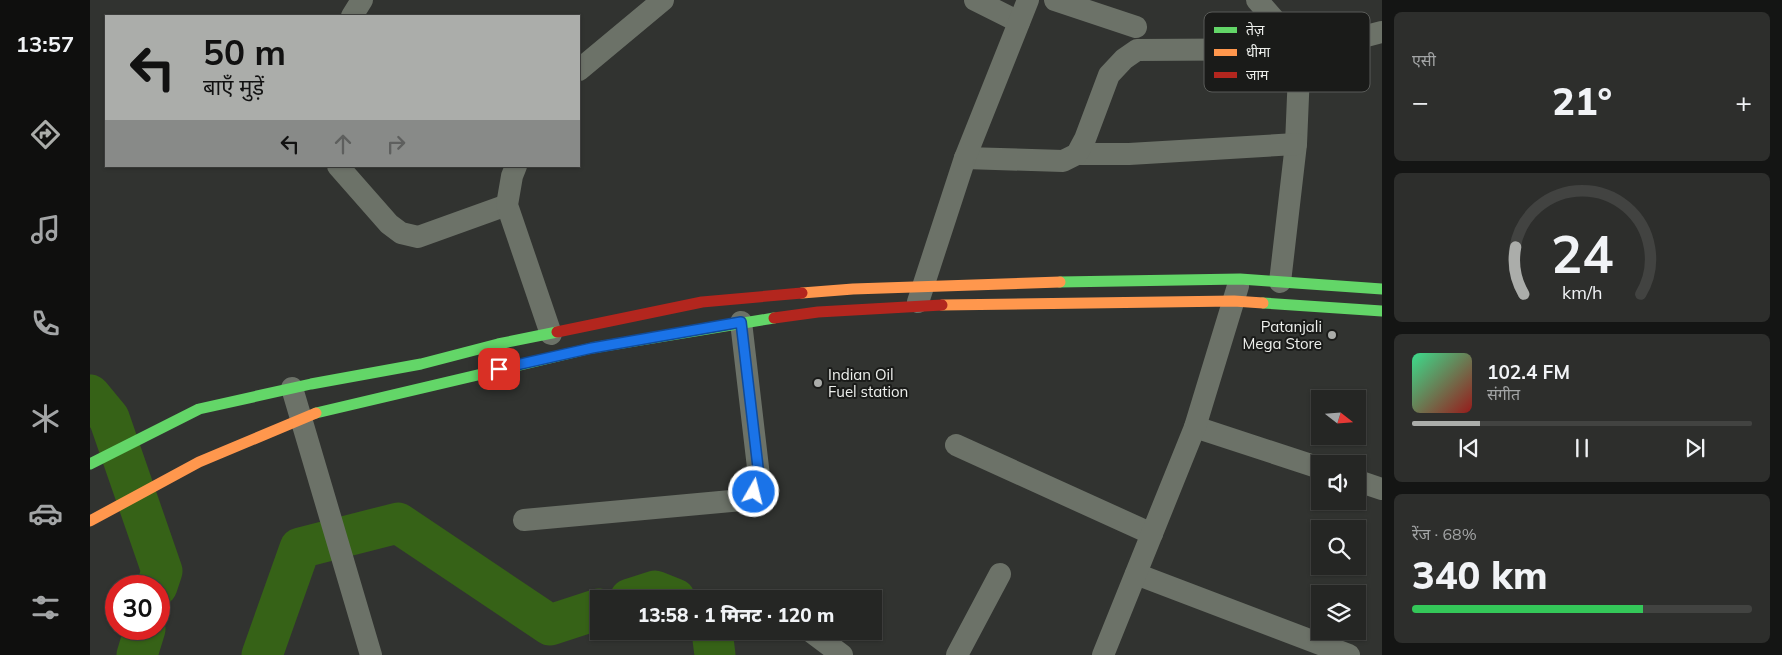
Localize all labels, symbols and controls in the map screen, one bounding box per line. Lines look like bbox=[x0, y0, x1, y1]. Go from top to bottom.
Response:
legend bbox=[1204, 12, 1370, 92]
text: तेज़ bbox=[1246, 21, 1265, 39]
text: 13:57 bbox=[16, 30, 74, 58]
text: 50 m bbox=[203, 30, 286, 74]
icon: left bbox=[120, 35, 185, 100]
text: धीमा bbox=[1246, 43, 1271, 61]
text: एसी bbox=[1412, 50, 1436, 70]
text: जाम bbox=[1246, 66, 1269, 84]
text: बाएँ मुड़ें bbox=[203, 73, 264, 101]
text: 21° bbox=[1552, 77, 1612, 125]
text: − bbox=[1412, 84, 1429, 119]
text: + bbox=[1735, 84, 1752, 119]
icon: directions bbox=[28, 117, 63, 152]
icon: left bbox=[276, 130, 304, 158]
icon: ahead bbox=[329, 130, 357, 158]
icon: right bbox=[382, 130, 410, 158]
icon: music bbox=[28, 212, 63, 247]
text: 24 bbox=[1551, 221, 1613, 286]
text: km/h bbox=[1562, 281, 1602, 303]
icon: phone bbox=[28, 306, 63, 341]
place label: Patanjali Mega Store bbox=[1242, 317, 1322, 353]
marker: Patanjali Mega Store bbox=[1326, 329, 1338, 341]
pin bbox=[478, 348, 520, 390]
icon: arrive bbox=[485, 355, 513, 383]
text: 102.4 FM bbox=[1487, 360, 1570, 384]
place label: Indian Oil Fuel station bbox=[828, 365, 908, 401]
marker: Indian Oil Fuel station bbox=[812, 377, 824, 389]
text: संगीत bbox=[1487, 384, 1520, 404]
north arrow bbox=[1311, 390, 1366, 445]
map controls bbox=[1311, 390, 1366, 640]
icon: climate bbox=[28, 401, 63, 436]
icon: previous bbox=[1455, 434, 1483, 462]
icon: pause bbox=[1568, 434, 1596, 462]
icon: next bbox=[1681, 434, 1709, 462]
button: sound bbox=[1311, 455, 1366, 510]
position arrow bbox=[727, 465, 779, 517]
icon: car bbox=[28, 496, 63, 531]
button: search bbox=[1311, 520, 1366, 575]
text: रेंज · 68% bbox=[1412, 524, 1477, 544]
text: 340 km bbox=[1412, 551, 1548, 599]
speed limit sign: 30 bbox=[105, 575, 170, 640]
button: layers bbox=[1311, 585, 1366, 640]
icon: filters bbox=[28, 590, 63, 625]
text: 13:58 · 1 मिनट · 120 m bbox=[638, 603, 834, 627]

